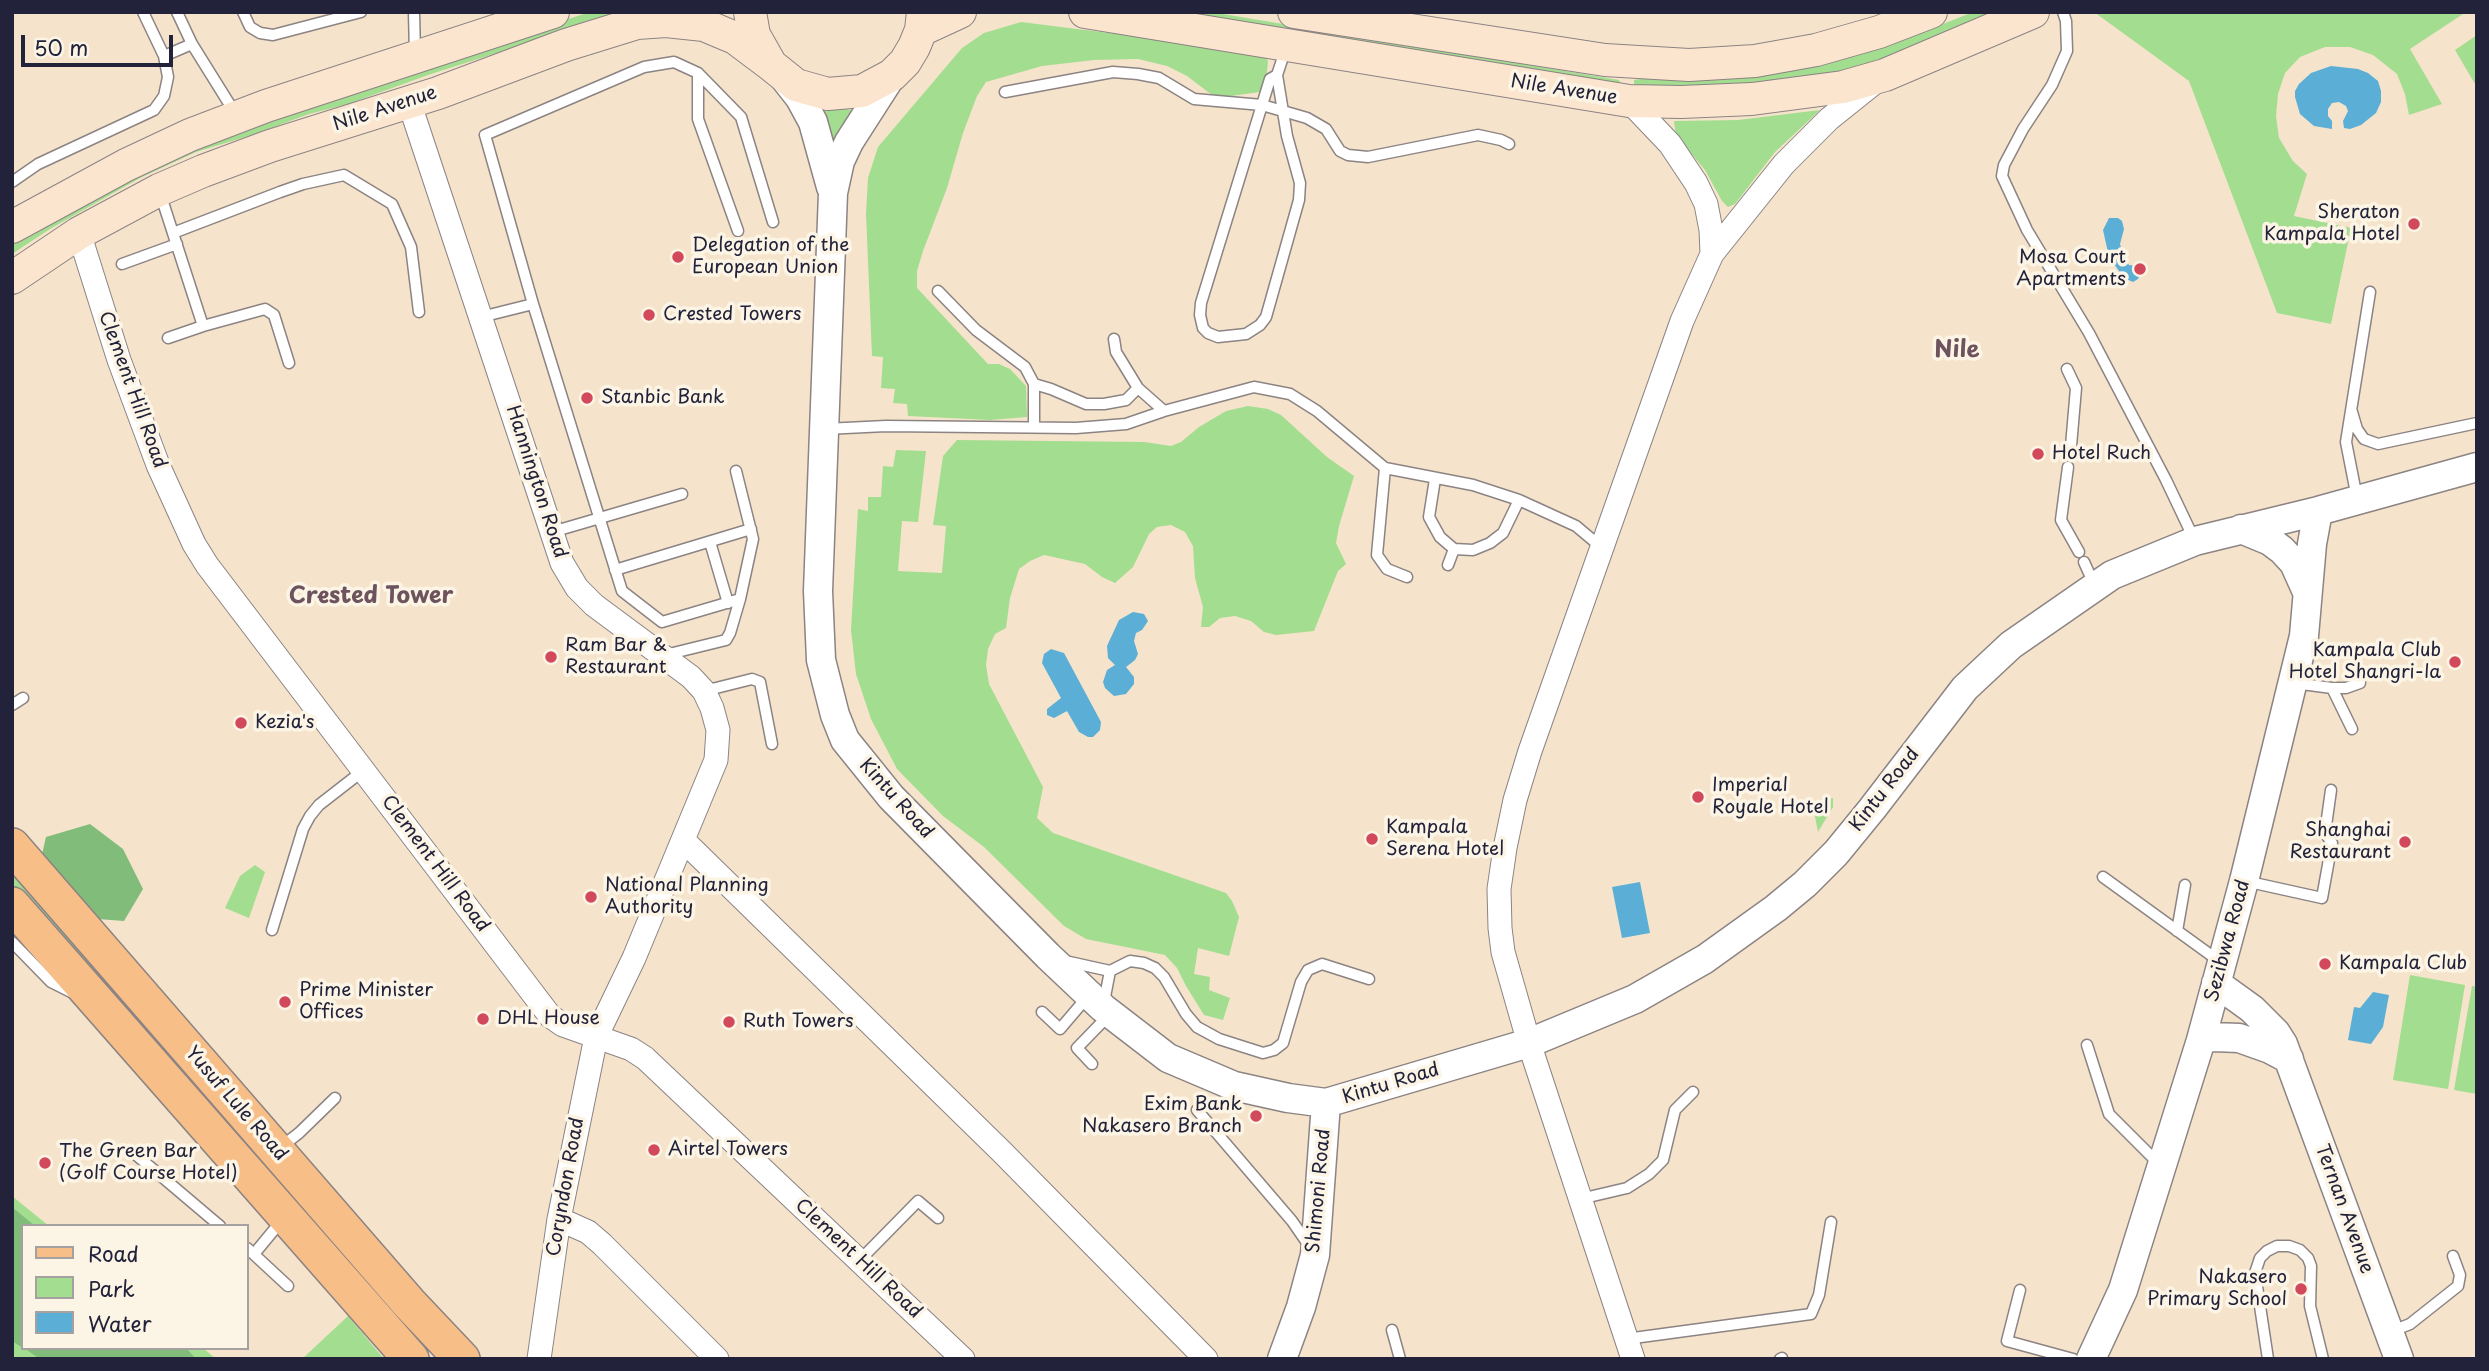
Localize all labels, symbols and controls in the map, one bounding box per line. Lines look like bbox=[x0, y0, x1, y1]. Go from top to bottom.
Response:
scale bar bbox=[24, 21, 177, 65]
text: 50 m bbox=[34, 31, 88, 63]
street label: Nile Avenue bbox=[1509, 70, 1619, 110]
street label: Nile Avenue bbox=[330, 82, 440, 136]
place label: Sheraton Kampala Hotel bbox=[2264, 202, 2400, 246]
marker: Sheraton Kampala Hotel bbox=[2406, 216, 2422, 232]
place label: Delegation of the European Union bbox=[692, 235, 849, 279]
place label: Mosa Court Apartments bbox=[2016, 247, 2126, 291]
marker: Delegation of the European Union bbox=[670, 249, 686, 265]
marker: Mosa Court Apartments bbox=[2132, 261, 2148, 277]
place label: Crested Towers bbox=[663, 304, 801, 326]
marker: Crested Towers bbox=[641, 307, 657, 323]
street label: Clement Hill Road bbox=[93, 308, 171, 472]
district label: Nile bbox=[1935, 337, 1979, 365]
place label: Stanbic Bank bbox=[601, 387, 725, 409]
marker: Stanbic Bank bbox=[579, 390, 595, 406]
street label: Hannington Road bbox=[501, 403, 571, 561]
place label: Hotel Ruch bbox=[2052, 443, 2151, 465]
marker: Hotel Ruch bbox=[2030, 446, 2046, 462]
district label: Crested Tower bbox=[289, 583, 453, 611]
place label: Ram Bar & Restaurant bbox=[565, 635, 667, 679]
place label: Kampala Club Hotel Shangri-la bbox=[2289, 640, 2441, 684]
marker: Ram Bar & Restaurant bbox=[543, 649, 559, 665]
marker: Kampala Club Hotel Shangri-la bbox=[2447, 654, 2463, 670]
place label: Kezia's bbox=[255, 712, 314, 734]
marker: Kezia's bbox=[233, 715, 249, 731]
street label: Kintu Road bbox=[1845, 744, 1925, 836]
street label: Kintu Road bbox=[854, 754, 938, 844]
place label: Imperial Royale Hotel bbox=[1712, 775, 1829, 819]
marker: Imperial Royale Hotel bbox=[1690, 789, 1706, 805]
street label: Clement Hill Road bbox=[376, 791, 494, 937]
place label: Kampala Serena Hotel bbox=[1386, 817, 1504, 861]
place label: Shanghai Restaurant bbox=[2289, 820, 2391, 864]
marker: Kampala Serena Hotel bbox=[1364, 831, 1380, 847]
marker: Shanghai Restaurant bbox=[2397, 834, 2413, 850]
place label: National Planning Authority bbox=[605, 875, 769, 919]
street label: Sezibwa Road bbox=[2201, 877, 2255, 1005]
marker: National Planning Authority bbox=[583, 889, 599, 905]
place label: Kampala Club bbox=[2339, 953, 2467, 975]
marker: Kampala Club bbox=[2317, 956, 2333, 972]
place label: Prime Minister Offices bbox=[299, 980, 433, 1024]
marker: Prime Minister Offices bbox=[277, 994, 293, 1010]
place label: DHL House bbox=[497, 1008, 600, 1030]
marker: DHL House bbox=[475, 1011, 491, 1027]
place label: Ruth Towers bbox=[743, 1011, 854, 1033]
marker: Ruth Towers bbox=[721, 1014, 737, 1030]
street label: Yusuf Lule Road bbox=[180, 1042, 292, 1166]
street label: Kintu Road bbox=[1340, 1059, 1442, 1109]
place label: Exim Bank Nakasero Branch bbox=[1082, 1094, 1242, 1138]
marker: Exim Bank Nakasero Branch bbox=[1248, 1108, 1264, 1124]
street label: Coryndon Road bbox=[543, 1116, 589, 1258]
street label: Shimoni Road bbox=[1302, 1128, 1336, 1254]
place label: Airtel Towers bbox=[668, 1139, 788, 1161]
place label: The Green Bar (Golf Course Hotel) bbox=[59, 1141, 238, 1185]
street label: Ternan Avenue bbox=[2310, 1141, 2378, 1277]
marker: Airtel Towers bbox=[646, 1142, 662, 1158]
marker: The Green Bar (Golf Course Hotel) bbox=[37, 1155, 53, 1171]
street label: Clement Hill Road bbox=[790, 1194, 926, 1324]
legend bbox=[21, 1224, 248, 1350]
text: Road bbox=[88, 1237, 139, 1269]
place label: Nakasero Primary School bbox=[2147, 1267, 2287, 1311]
text: Park bbox=[88, 1272, 135, 1304]
marker: Nakasero Primary School bbox=[2293, 1281, 2309, 1297]
text: Water bbox=[88, 1307, 151, 1339]

